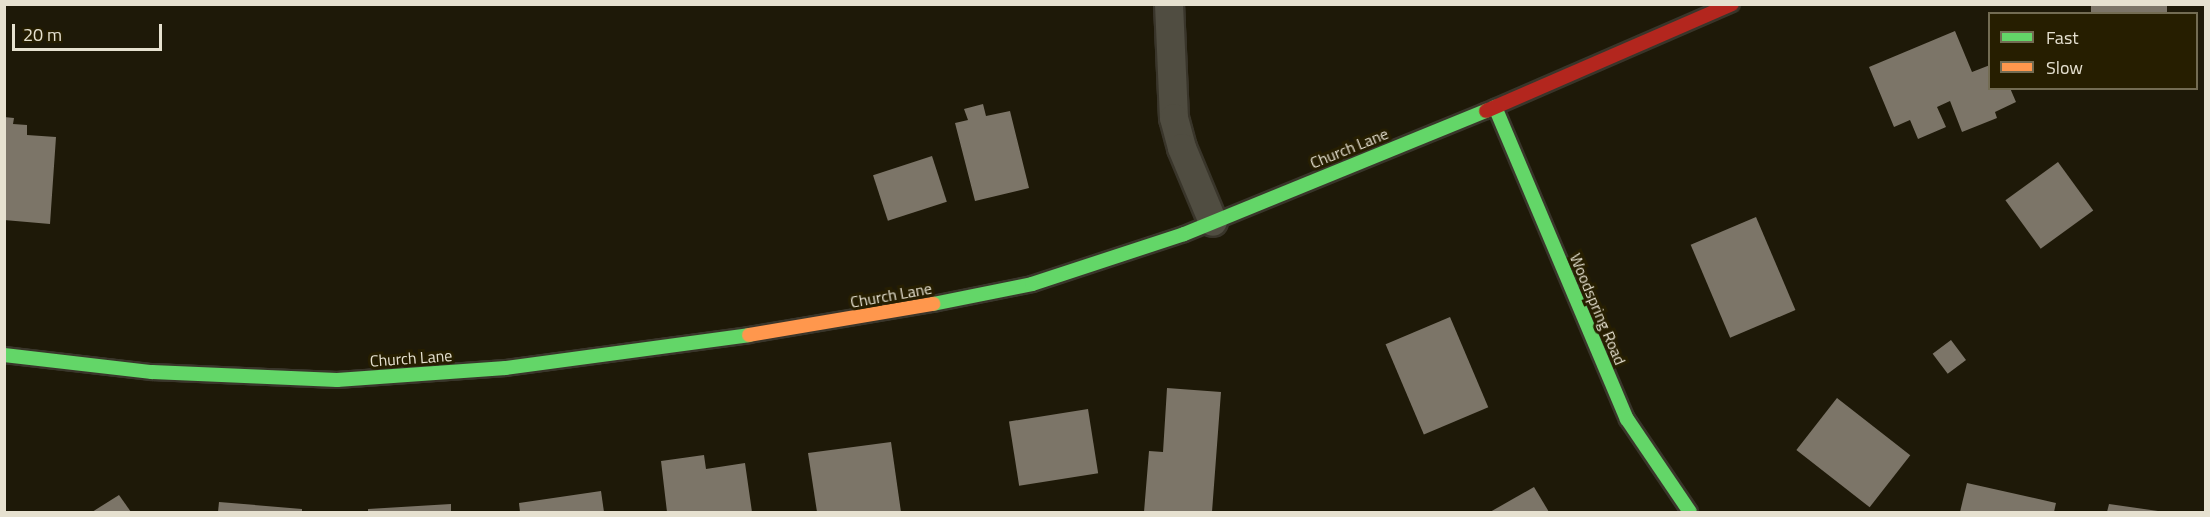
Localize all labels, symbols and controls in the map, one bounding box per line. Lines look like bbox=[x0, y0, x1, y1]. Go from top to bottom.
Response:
scale bar bbox=[15, 12, 165, 50]
legend bbox=[1988, 12, 2198, 90]
text: 20 m bbox=[23, 21, 62, 48]
text: Fast bbox=[2046, 24, 2079, 51]
text: Slow bbox=[2046, 54, 2083, 81]
street label: Church Lane bbox=[1307, 124, 1391, 172]
street label: Woodspring Road bbox=[1566, 250, 1630, 368]
street label: Church Lane bbox=[849, 278, 933, 312]
street label: Church Lane bbox=[369, 346, 453, 370]

